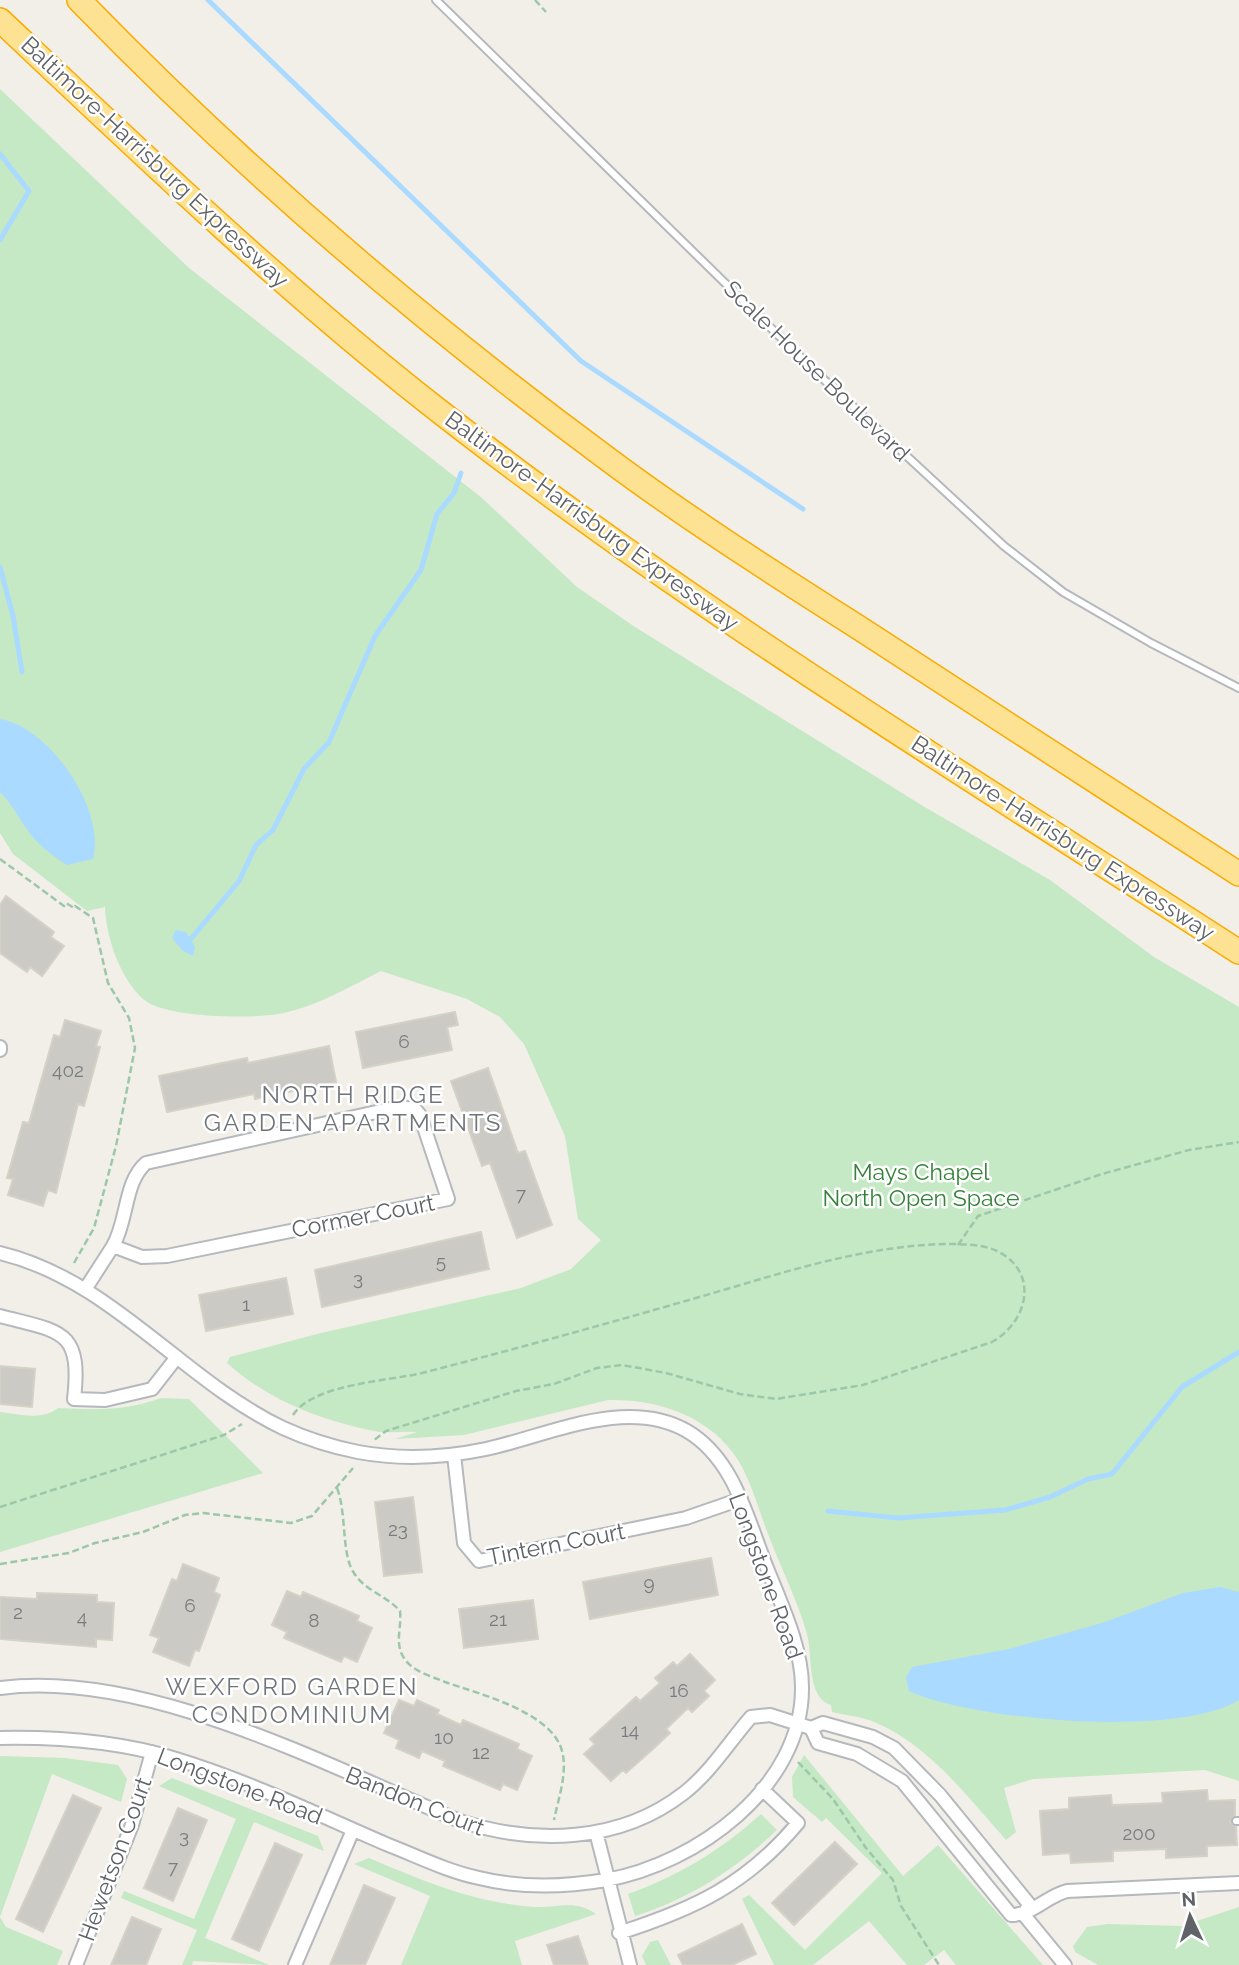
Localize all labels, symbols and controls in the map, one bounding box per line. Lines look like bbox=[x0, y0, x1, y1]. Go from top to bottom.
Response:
street label: Baltimore-Harrisburg Expressway bbox=[16, 30, 295, 293]
street label: Scale House Boulevard bbox=[719, 275, 916, 466]
street label: Baltimore-Harrisburg Expressway bbox=[440, 405, 744, 636]
street label: Baltimore-Harrisburg Expressway bbox=[907, 729, 1220, 946]
house number: 6 bbox=[398, 1030, 410, 1052]
house number: 402 bbox=[52, 1059, 84, 1081]
district label: NORTH RIDGE GARDEN APARTMENTS bbox=[204, 1080, 502, 1137]
park label: Mays Chapel North Open Space bbox=[822, 1158, 1020, 1211]
house number: 7 bbox=[516, 1183, 526, 1205]
street label: Cormer Court bbox=[289, 1188, 437, 1243]
house number: 5 bbox=[436, 1250, 446, 1272]
house number: 3 bbox=[353, 1267, 363, 1289]
house number: 1 bbox=[242, 1293, 250, 1315]
street label: Longstone Road bbox=[724, 1489, 809, 1663]
street label: Tintern Court bbox=[485, 1517, 627, 1570]
house number: 23 bbox=[388, 1518, 408, 1540]
house number: 9 bbox=[643, 1572, 655, 1594]
house number: 6 bbox=[184, 1594, 196, 1616]
house number: 2 bbox=[13, 1601, 23, 1623]
house number: 4 bbox=[77, 1606, 87, 1628]
house number: 21 bbox=[489, 1608, 507, 1630]
house number: 8 bbox=[308, 1609, 320, 1631]
district label: WEXFORD GARDEN CONDOMINIUM bbox=[165, 1672, 419, 1729]
house number: 16 bbox=[669, 1679, 689, 1701]
house number: 14 bbox=[621, 1719, 639, 1741]
house number: 10 bbox=[434, 1726, 454, 1748]
house number: 12 bbox=[472, 1741, 490, 1763]
street label: Longstone Road bbox=[154, 1742, 327, 1829]
street label: Bandon Court bbox=[342, 1760, 489, 1841]
street label: Hewetson Court bbox=[72, 1773, 157, 1944]
house number: 200 bbox=[1122, 1822, 1156, 1844]
house number: 3 bbox=[179, 1825, 189, 1847]
house number: 7 bbox=[168, 1856, 178, 1878]
north arrow bbox=[1155, 1881, 1225, 1951]
text: N bbox=[1181, 1888, 1197, 1911]

